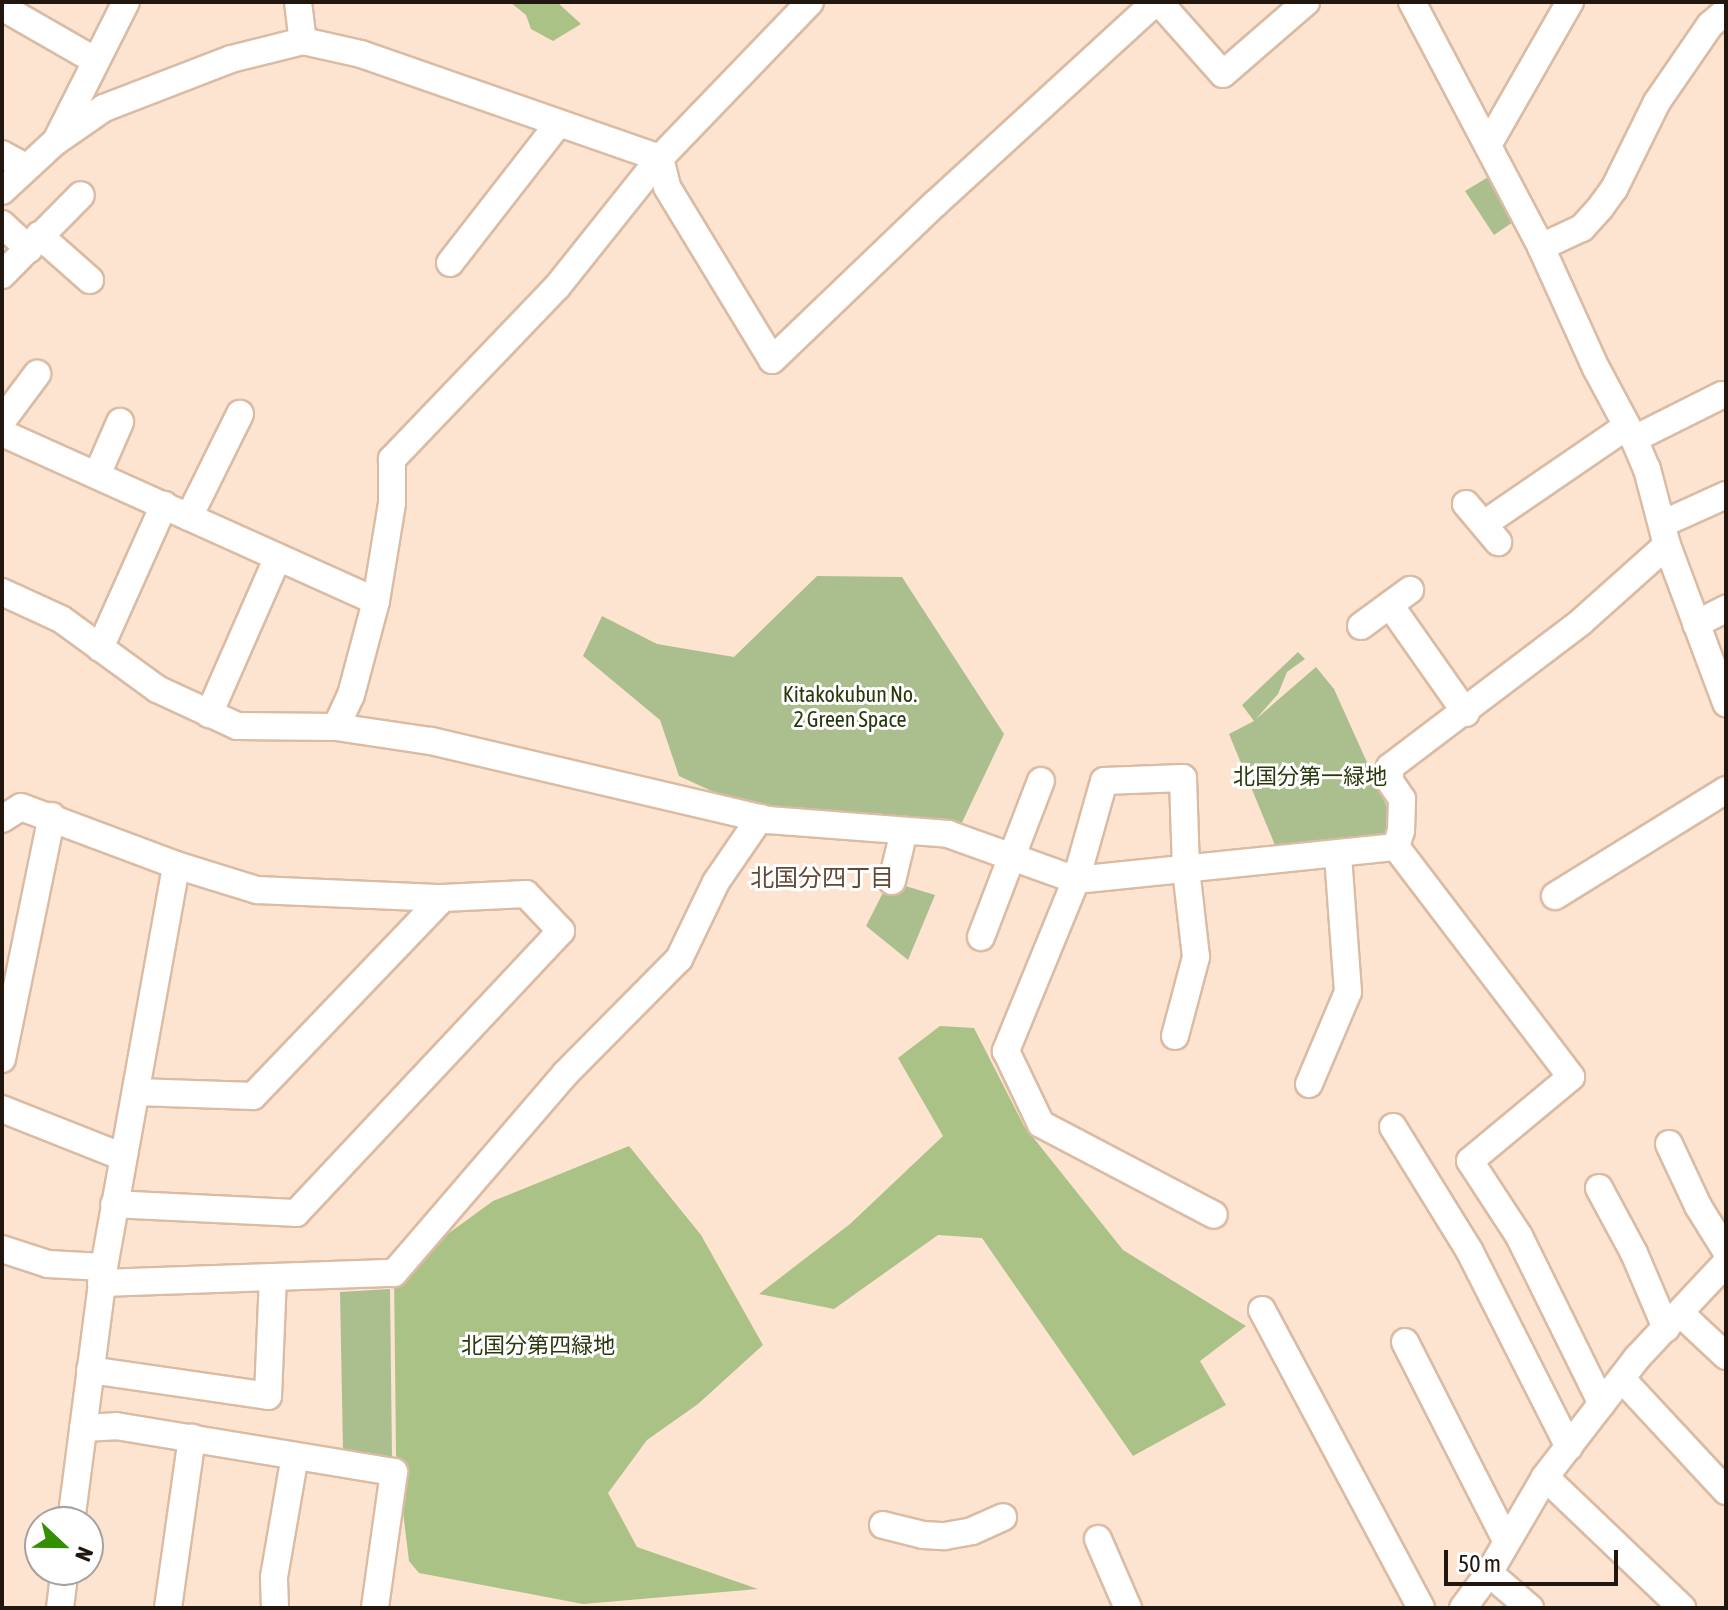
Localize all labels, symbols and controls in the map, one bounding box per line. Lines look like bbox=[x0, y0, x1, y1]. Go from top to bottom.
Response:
park label: Kitakokubun No. 2 Green Space bbox=[783, 681, 917, 732]
park label: 北国分第一緑地 bbox=[1233, 764, 1387, 790]
district label: 北国分四丁目 bbox=[750, 864, 894, 892]
park label: 北国分第四緑地 bbox=[461, 1333, 615, 1359]
north arrow bbox=[24, 1506, 104, 1586]
scale bar bbox=[1448, 1534, 1622, 1584]
text: N bbox=[70, 1543, 99, 1565]
text: 50 m bbox=[1458, 1550, 1501, 1577]

